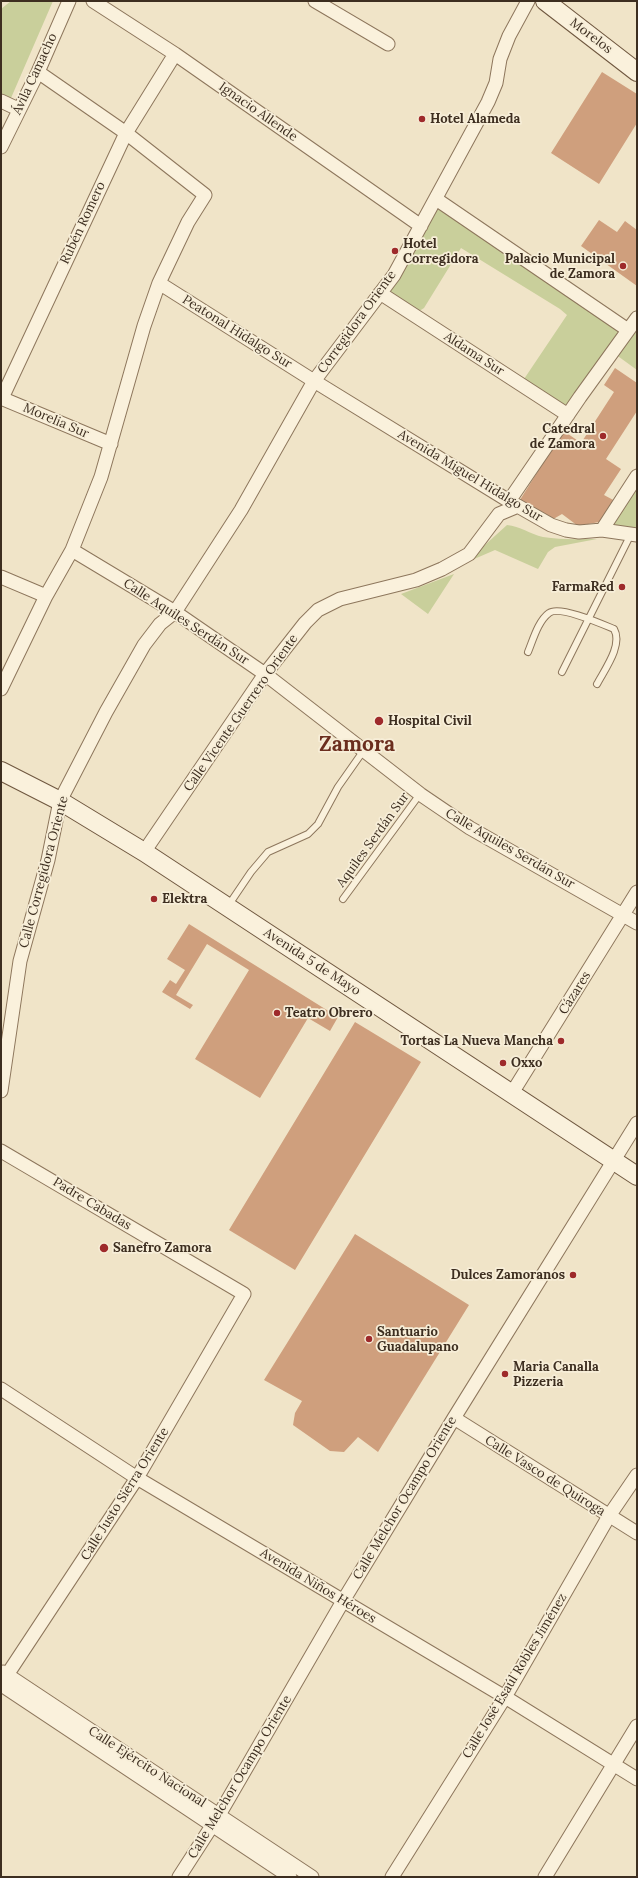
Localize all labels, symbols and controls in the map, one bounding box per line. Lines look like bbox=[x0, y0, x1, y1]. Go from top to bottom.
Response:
street label: Morelos bbox=[567, 15, 615, 57]
street label: Ávila Camacho bbox=[9, 31, 61, 117]
street label: Ignacio Allende bbox=[216, 79, 300, 145]
place label: Hotel Alameda bbox=[430, 111, 520, 127]
marker: Hotel Alameda bbox=[417, 114, 427, 124]
street label: Rubén Romero bbox=[57, 179, 109, 267]
place label: Hotel Corregidora bbox=[403, 236, 479, 267]
marker: Hotel Corregidora bbox=[390, 246, 400, 256]
place label: Palacio Municipal de Zamora bbox=[505, 251, 615, 282]
marker: Palacio Municipal de Zamora bbox=[618, 261, 628, 271]
street label: Corregidora Oriente bbox=[314, 267, 400, 377]
street label: Peatonal Hidalgo Sur bbox=[179, 292, 295, 372]
street label: Aldama Sur bbox=[441, 329, 507, 379]
street label: Morelia Sur bbox=[21, 400, 91, 442]
place label: Catedral de Zamora bbox=[530, 421, 595, 452]
street label: Avenida Miguel Hidalgo Sur bbox=[395, 427, 545, 525]
marker: Catedral de Zamora bbox=[598, 431, 608, 441]
street label: Calle Aquiles Serdán Sur bbox=[120, 575, 252, 669]
place label: FarmaRed bbox=[552, 579, 614, 595]
marker: FarmaRed bbox=[617, 582, 627, 592]
street label: Calle Vicente Guerrero Oriente bbox=[181, 631, 301, 795]
place label: Hospital Civil bbox=[388, 713, 472, 729]
marker: Hospital Civil bbox=[373, 715, 385, 727]
district label: Zamora bbox=[319, 732, 395, 758]
street label: Aquiles Serdán Sur bbox=[333, 790, 413, 890]
street label: Calle Corregidora Oriente bbox=[16, 794, 72, 950]
street label: Calle Aquiles Serdán Sur bbox=[443, 806, 577, 892]
place label: Elektra bbox=[162, 891, 207, 907]
marker: Elektra bbox=[149, 894, 159, 904]
street label: Avenida 5 de Mayo bbox=[261, 925, 363, 999]
street label: Cázares bbox=[556, 969, 594, 1017]
place label: Teatro Obrero bbox=[285, 1005, 373, 1021]
marker: Teatro Obrero bbox=[272, 1008, 282, 1018]
place label: Tortas La Nueva Mancha bbox=[400, 1033, 553, 1049]
marker: Tortas La Nueva Mancha bbox=[556, 1036, 566, 1046]
place label: Oxxo bbox=[511, 1055, 542, 1071]
marker: Oxxo bbox=[498, 1058, 508, 1068]
street label: Padre Cabadas bbox=[50, 1174, 134, 1234]
place label: Sanefro Zamora bbox=[113, 1240, 212, 1256]
marker: Sanefro Zamora bbox=[98, 1242, 110, 1254]
place label: Dulces Zamoranos bbox=[451, 1267, 565, 1283]
marker: Dulces Zamoranos bbox=[568, 1270, 578, 1280]
place label: Santuario Guadalupano bbox=[377, 1324, 459, 1355]
marker: Santuario Guadalupano bbox=[364, 1334, 374, 1344]
place label: Maria Canalla Pizzeria bbox=[513, 1359, 599, 1390]
marker: Maria Canalla Pizzeria bbox=[500, 1369, 510, 1379]
street label: Calle Melchor Ocampo Oriente bbox=[350, 1413, 460, 1583]
street label: Calle Justo Sierra Oriente bbox=[78, 1425, 172, 1563]
street label: Calle Vasco de Quiroga bbox=[482, 1433, 608, 1519]
street label: Avenida Niños Héroes bbox=[257, 1545, 379, 1627]
street label: Calle José Esaúl Robles Jiménez bbox=[459, 1591, 571, 1761]
street label: Calle Melchor Ocampo Oriente bbox=[185, 1692, 295, 1862]
street label: Calle Ejército Nacional bbox=[85, 1723, 209, 1811]

